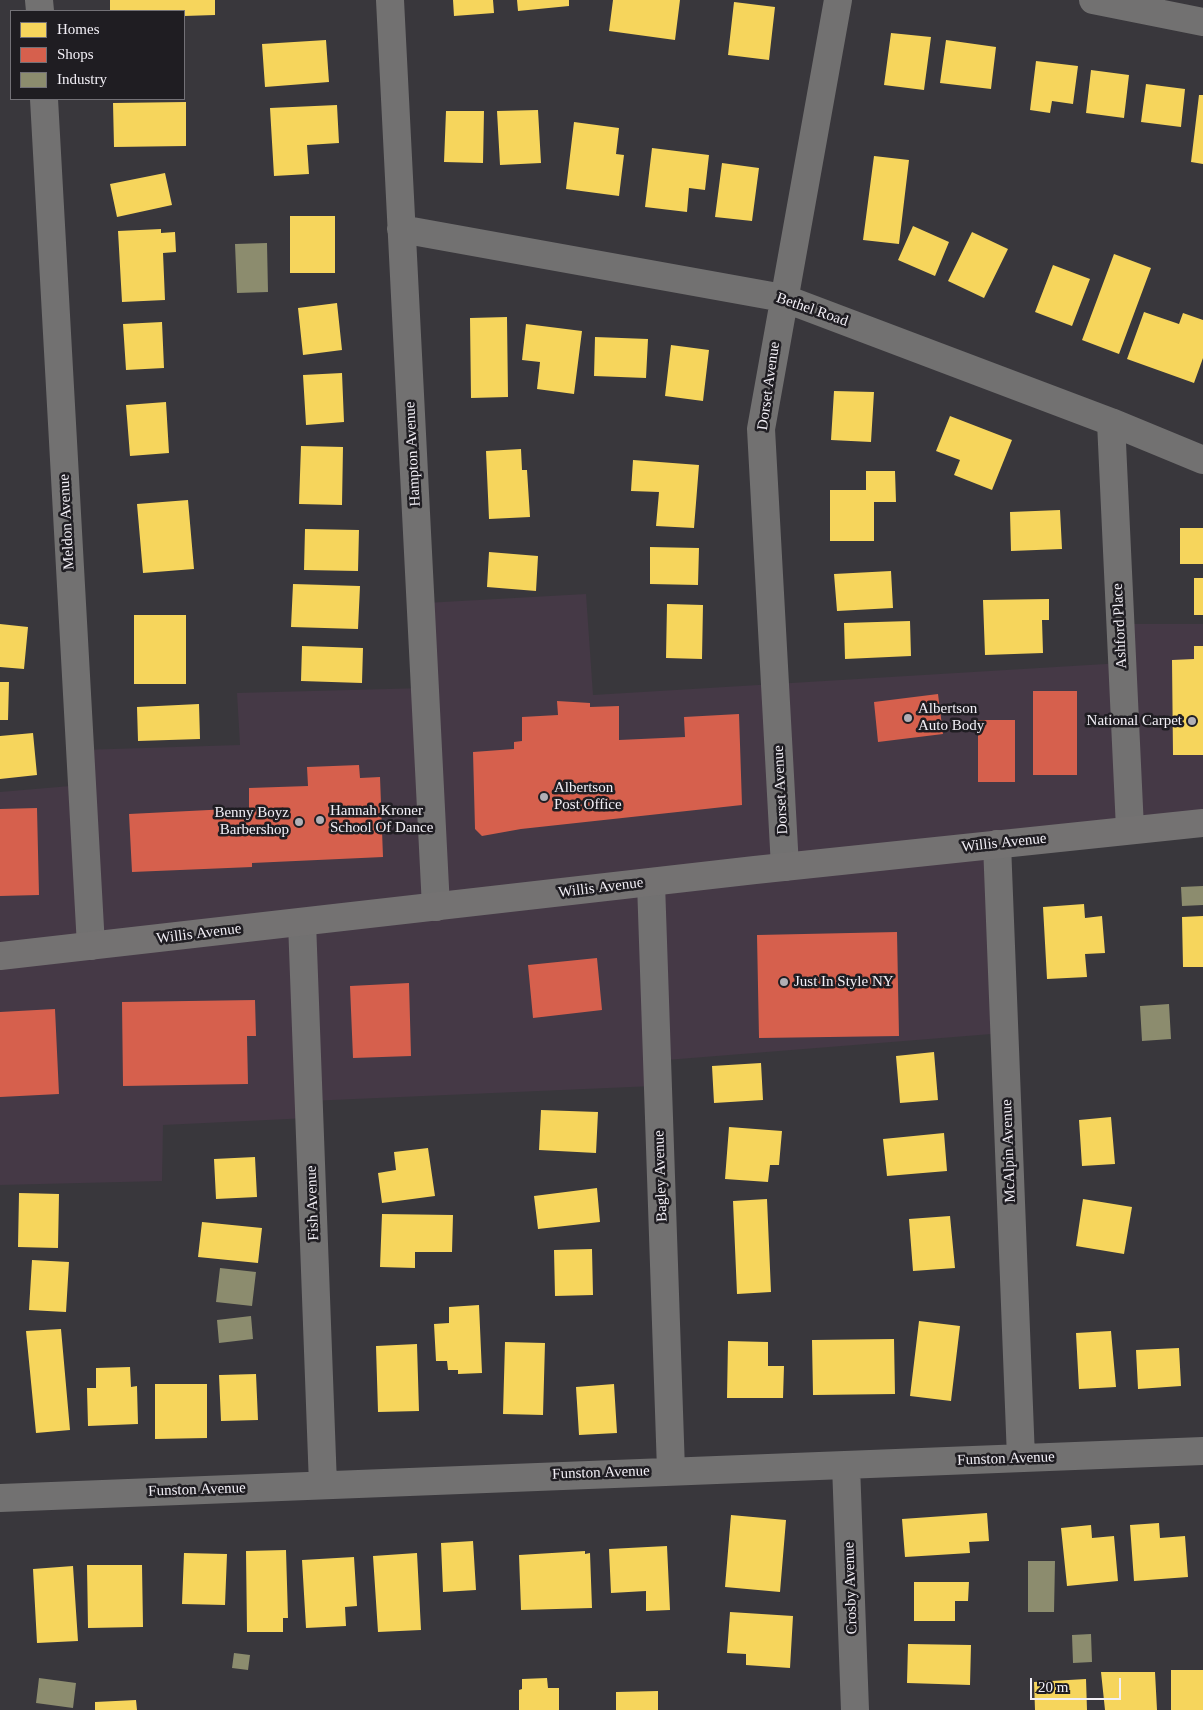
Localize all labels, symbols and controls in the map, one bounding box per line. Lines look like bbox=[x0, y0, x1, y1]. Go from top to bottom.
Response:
legend bbox=[10, 10, 185, 100]
text: Homes bbox=[57, 21, 100, 37]
text: Shops bbox=[57, 46, 94, 62]
text: Industry bbox=[57, 71, 107, 87]
street label: Bethel Road bbox=[774, 289, 850, 331]
street label: Dorset Avenue bbox=[754, 341, 784, 431]
street label: Hampton Avenue bbox=[401, 401, 425, 507]
street label: Meldon Avenue bbox=[56, 474, 78, 570]
street label: Ashford Place bbox=[1109, 583, 1131, 669]
place label: Albertson Auto Body bbox=[918, 700, 984, 735]
marker: Albertson Auto Body bbox=[902, 712, 914, 724]
place label: National Carpet bbox=[1087, 712, 1182, 730]
marker: National Carpet bbox=[1186, 715, 1198, 727]
street label: Dorset Avenue bbox=[770, 745, 792, 835]
place label: Albertson Post Office bbox=[554, 779, 622, 814]
marker: Albertson Post Office bbox=[538, 791, 550, 803]
place label: Hannah Kroner School Of Dance bbox=[330, 802, 433, 837]
place label: Benny Boyz Barbershop bbox=[214, 804, 289, 839]
marker: Hannah Kroner School Of Dance bbox=[314, 814, 326, 826]
marker: Benny Boyz Barbershop bbox=[293, 816, 305, 828]
street label: Willis Avenue bbox=[961, 830, 1047, 856]
street label: Willis Avenue bbox=[558, 874, 644, 902]
street label: Willis Avenue bbox=[156, 920, 242, 948]
place label: Just In Style NY bbox=[794, 973, 894, 991]
marker: Just In Style NY bbox=[778, 976, 790, 988]
street label: McAlpin Avenue bbox=[998, 1099, 1020, 1203]
street label: Bagley Avenue bbox=[650, 1130, 672, 1222]
street label: Fish Avenue bbox=[303, 1165, 323, 1241]
street label: Funston Avenue bbox=[957, 1448, 1055, 1470]
street label: Funston Avenue bbox=[552, 1462, 650, 1484]
street label: Funston Avenue bbox=[148, 1479, 246, 1501]
street label: Crosby Avenue bbox=[840, 1541, 862, 1635]
scale bar bbox=[1033, 1668, 1124, 1700]
text: 20 m bbox=[1038, 1679, 1068, 1695]

